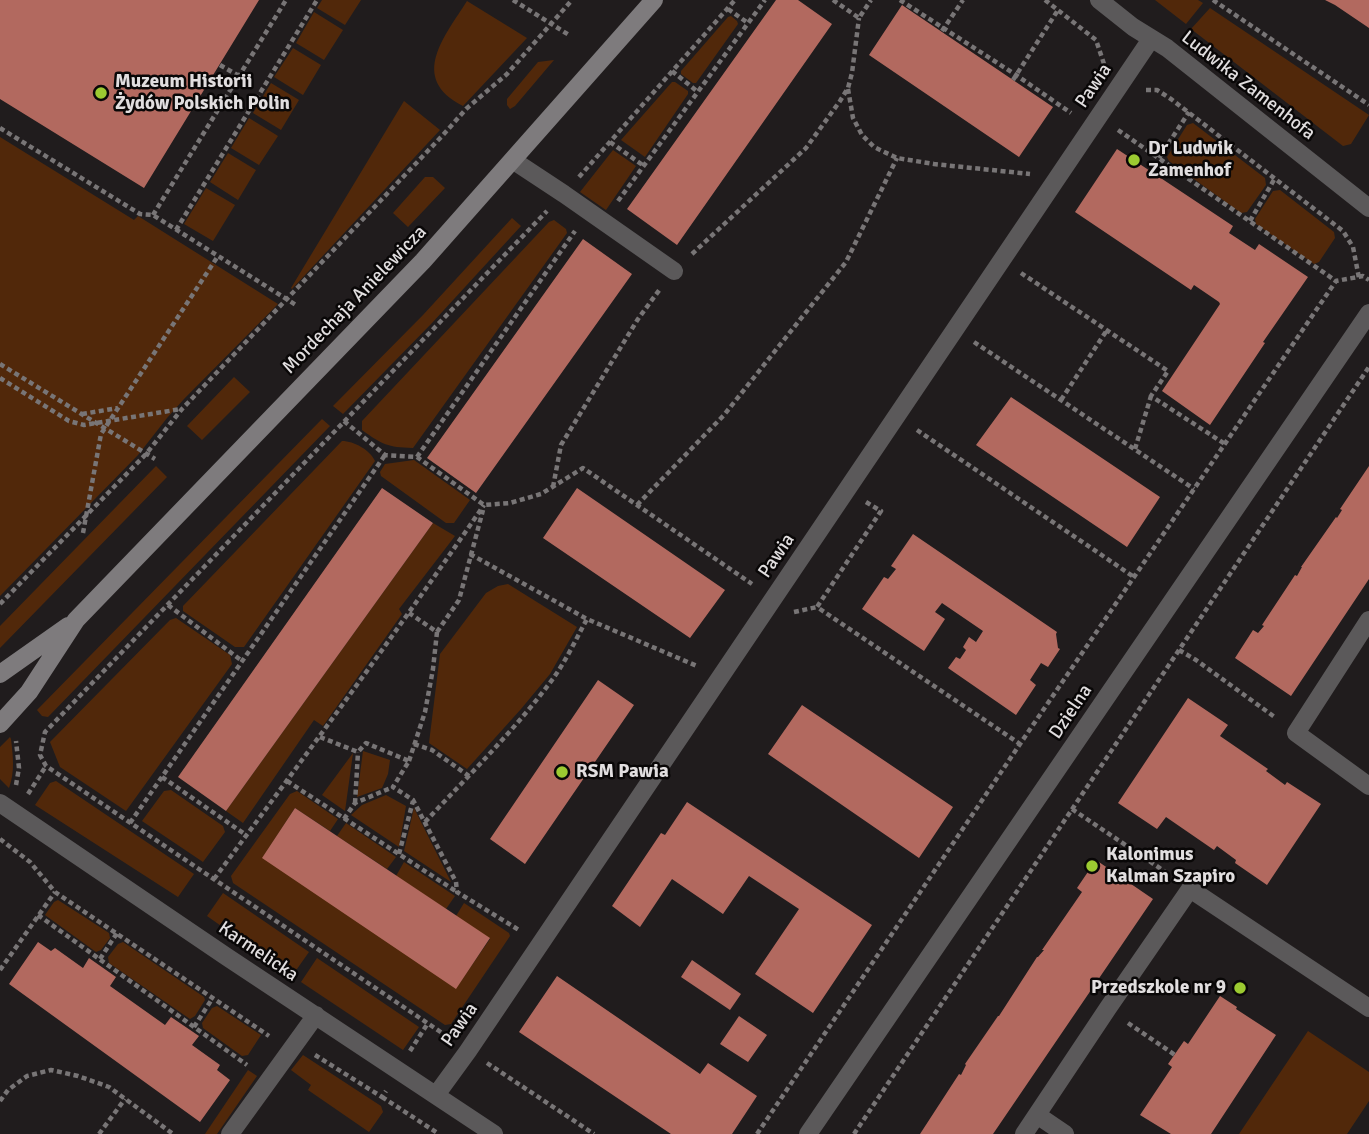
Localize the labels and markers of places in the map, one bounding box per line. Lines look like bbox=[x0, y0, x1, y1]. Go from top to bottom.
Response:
place label: Muzeum Historii Żydów Polskich Polin bbox=[115, 71, 290, 115]
marker: Muzeum Historii Żydów Polskich Polin bbox=[93, 85, 109, 101]
place label: Dr Ludwik Zamenhof bbox=[1148, 138, 1233, 182]
marker: Dr Ludwik Zamenhof bbox=[1126, 152, 1142, 168]
place label: RSM Pawia bbox=[576, 761, 669, 783]
marker: RSM Pawia bbox=[554, 764, 570, 780]
place label: Kalonimus Kalman Szapiro bbox=[1106, 844, 1235, 888]
marker: Kalonimus Kalman Szapiro bbox=[1084, 858, 1100, 874]
place label: Przedszkole nr 9 bbox=[1091, 977, 1226, 999]
marker: Przedszkole nr 9 bbox=[1232, 980, 1248, 996]

